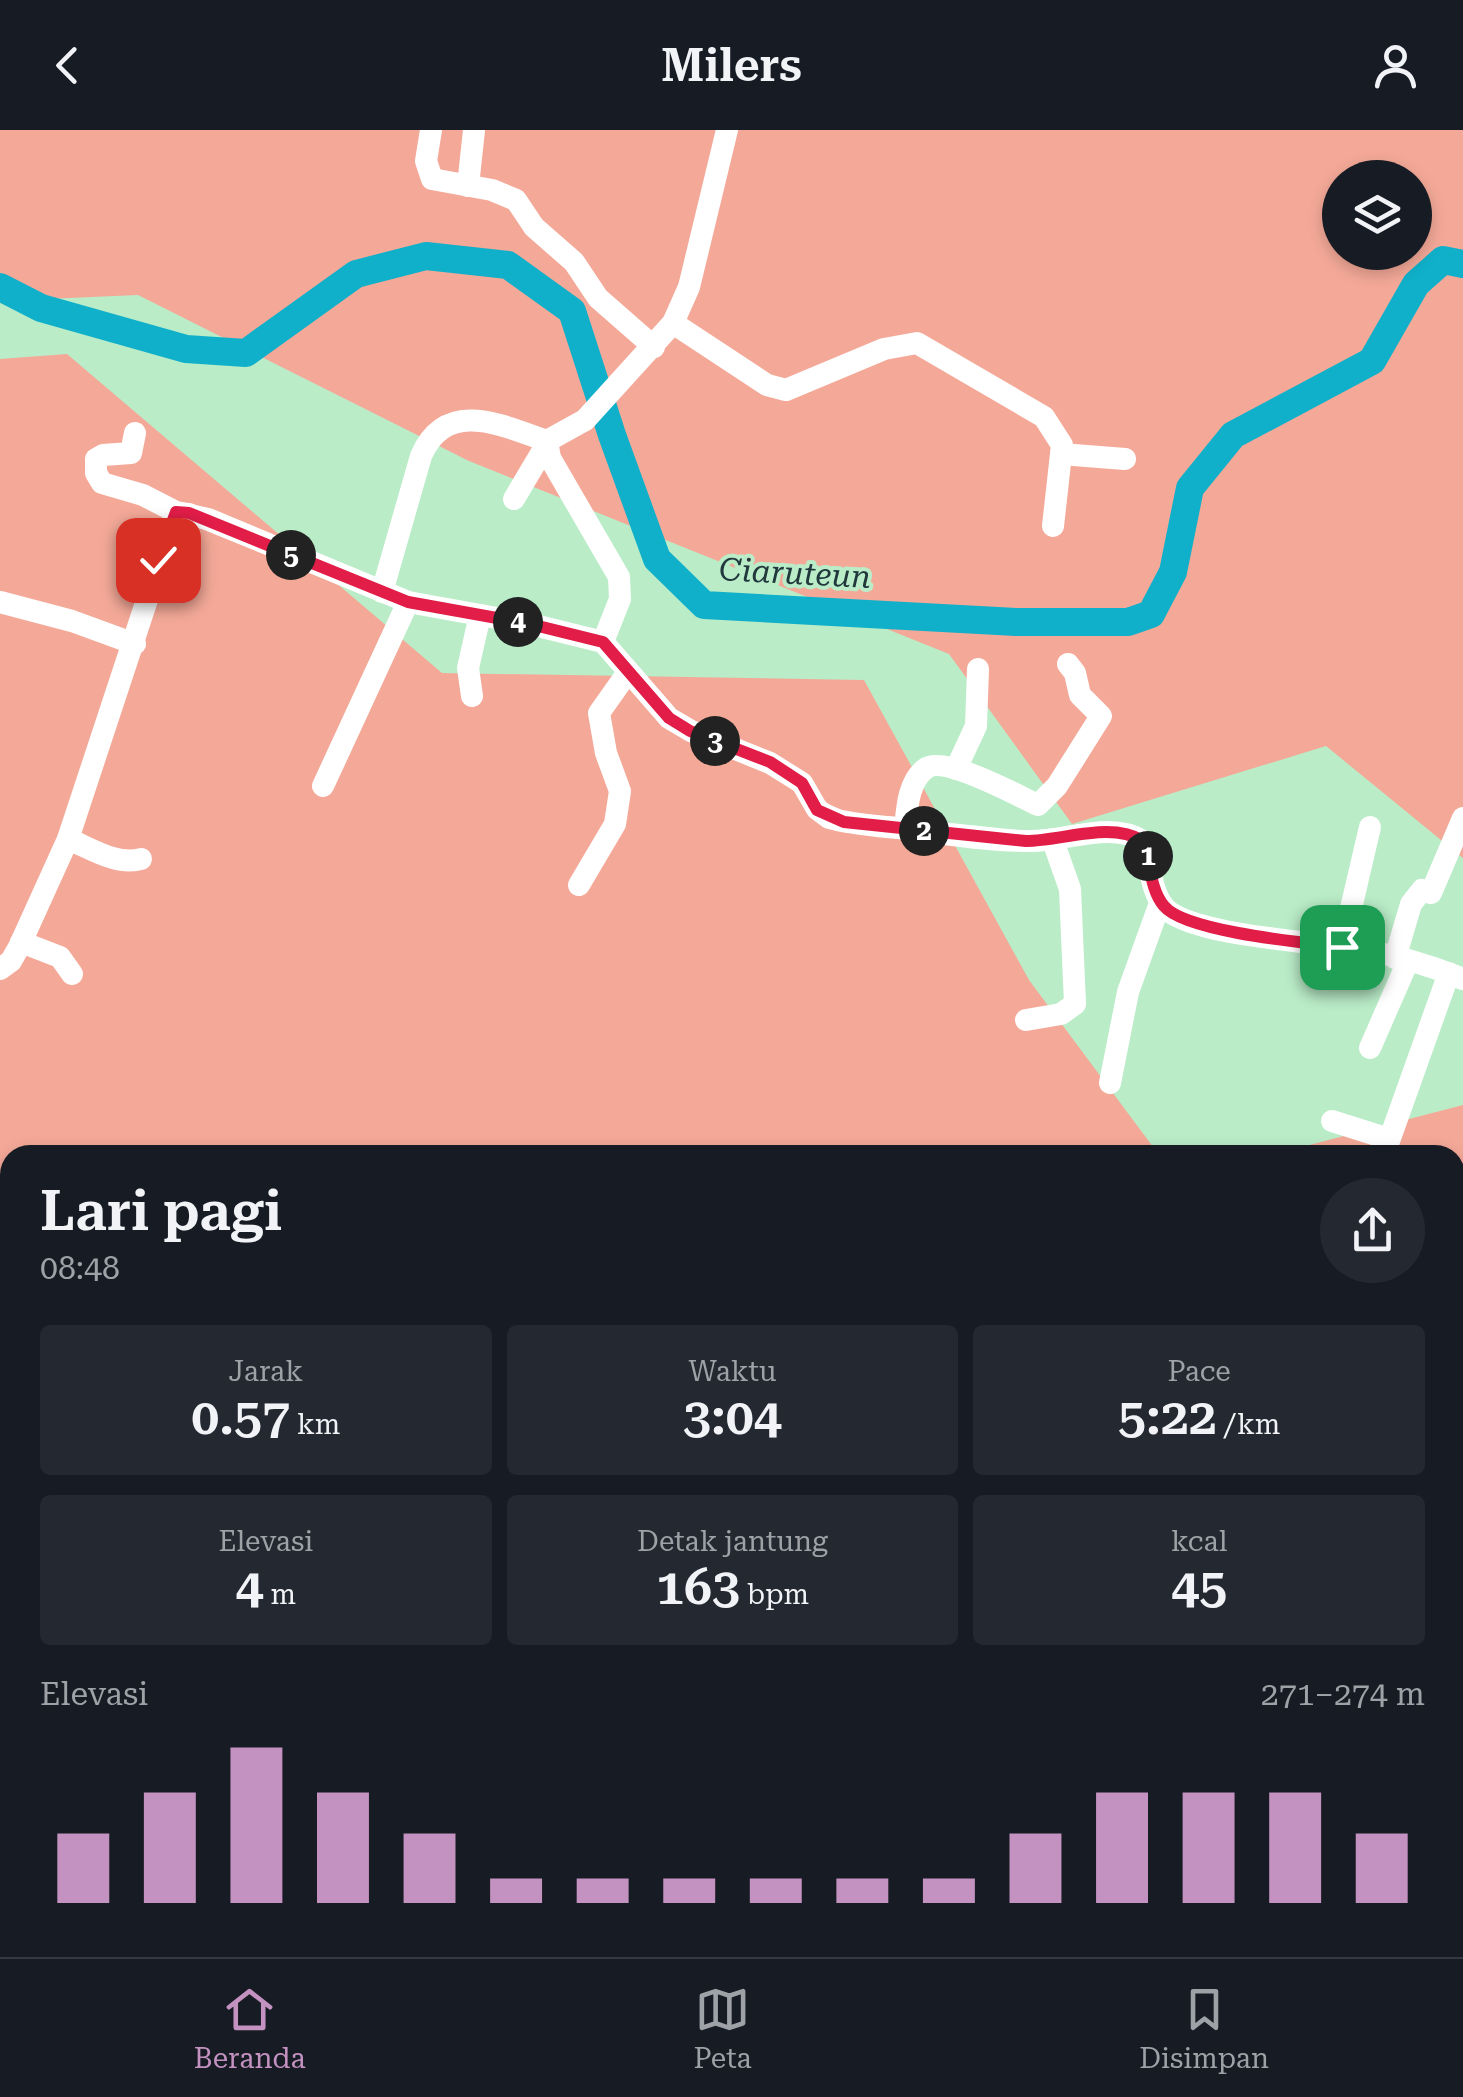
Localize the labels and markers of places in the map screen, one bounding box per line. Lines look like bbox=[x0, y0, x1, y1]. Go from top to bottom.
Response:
pin bbox=[116, 518, 201, 603]
pin: 5 bbox=[266, 530, 316, 580]
pin: 4 bbox=[493, 597, 543, 647]
pin: 3 bbox=[690, 716, 740, 766]
pin: 2 bbox=[899, 806, 949, 856]
pin: 1 bbox=[1123, 831, 1173, 881]
pin bbox=[1300, 905, 1385, 990]

